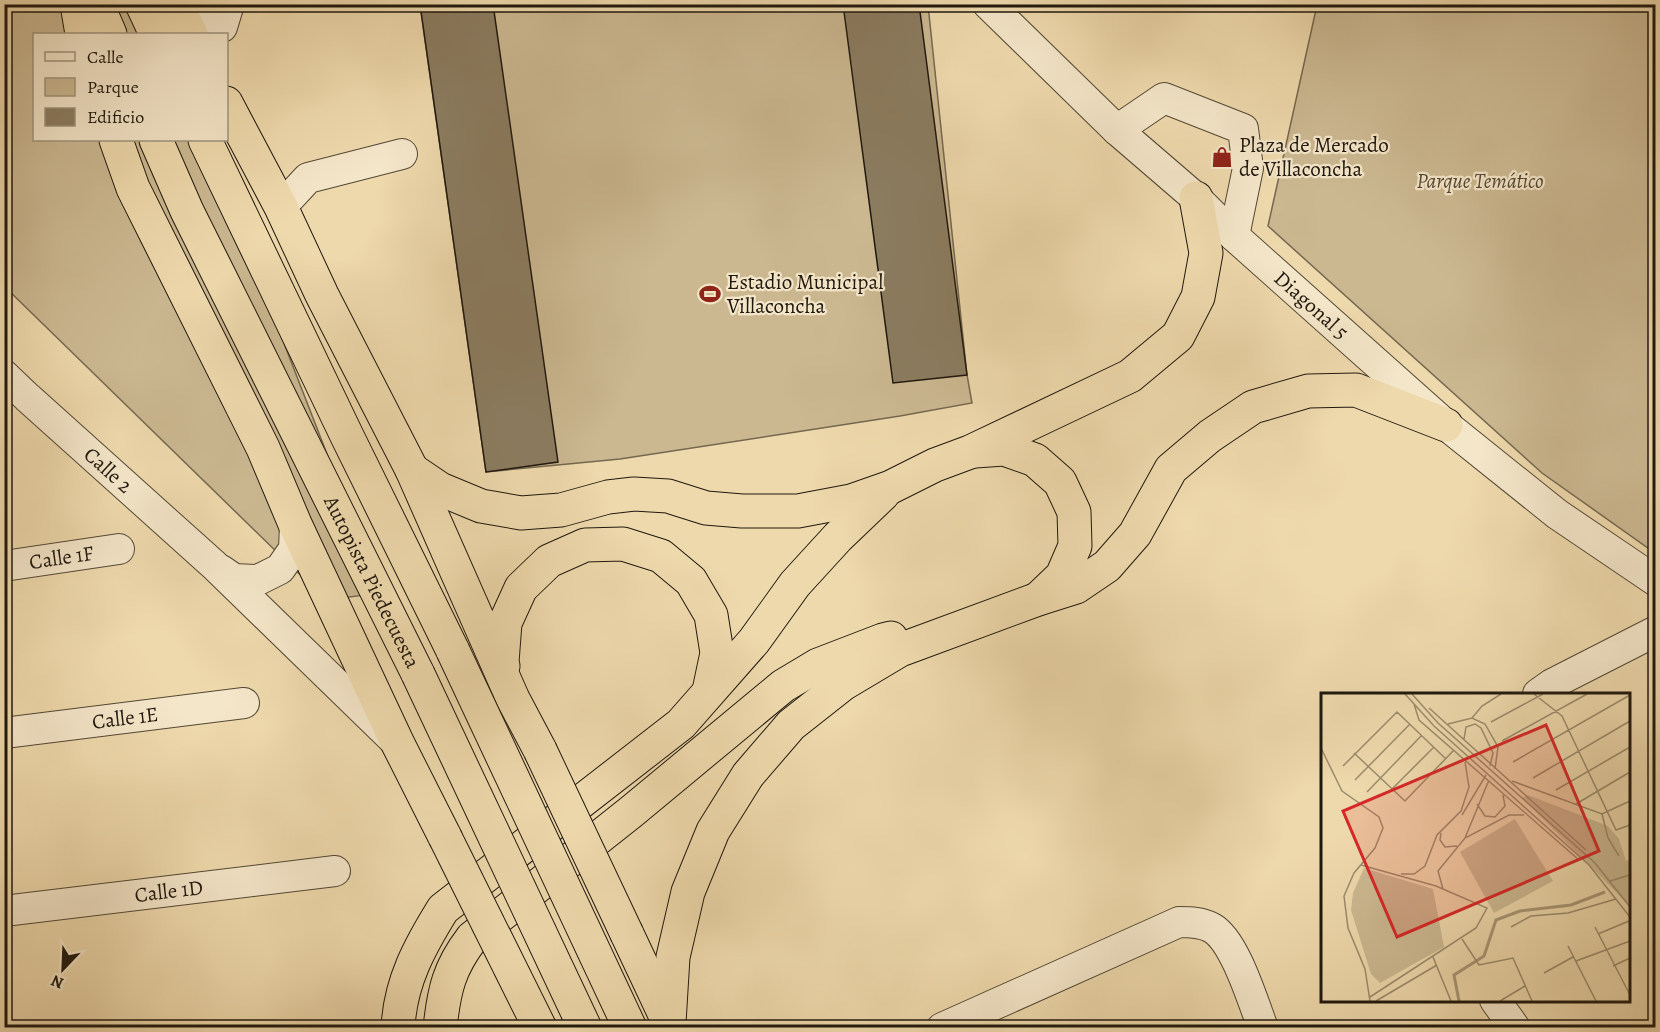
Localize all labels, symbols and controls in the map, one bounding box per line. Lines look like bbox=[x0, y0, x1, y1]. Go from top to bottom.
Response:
legend bbox=[33, 33, 228, 141]
text: Calle bbox=[87, 45, 124, 69]
text: Parque bbox=[87, 75, 139, 99]
text: Edificio bbox=[87, 105, 144, 129]
place label: Plaza de Mercado de Villaconcha bbox=[1239, 131, 1389, 183]
shop icon: Plaza de Mercado de Villaconcha bbox=[1210, 145, 1234, 169]
park label: Parque Temático bbox=[1416, 167, 1544, 195]
street label: Diagonal 5 bbox=[1268, 264, 1355, 346]
place label: Estadio Municipal Villaconcha bbox=[726, 268, 883, 320]
sports icon: Estadio Municipal Villaconcha bbox=[698, 282, 722, 306]
street label: Calle 2 bbox=[78, 441, 139, 499]
street label: Autopista Piedecuesta bbox=[317, 490, 427, 673]
street label: Calle 1F bbox=[27, 539, 96, 576]
inset map bbox=[1321, 693, 1630, 1002]
street label: Calle 1E bbox=[90, 700, 160, 736]
street label: Calle 1D bbox=[133, 873, 205, 909]
north arrow bbox=[33, 939, 93, 999]
text: N bbox=[48, 969, 67, 994]

